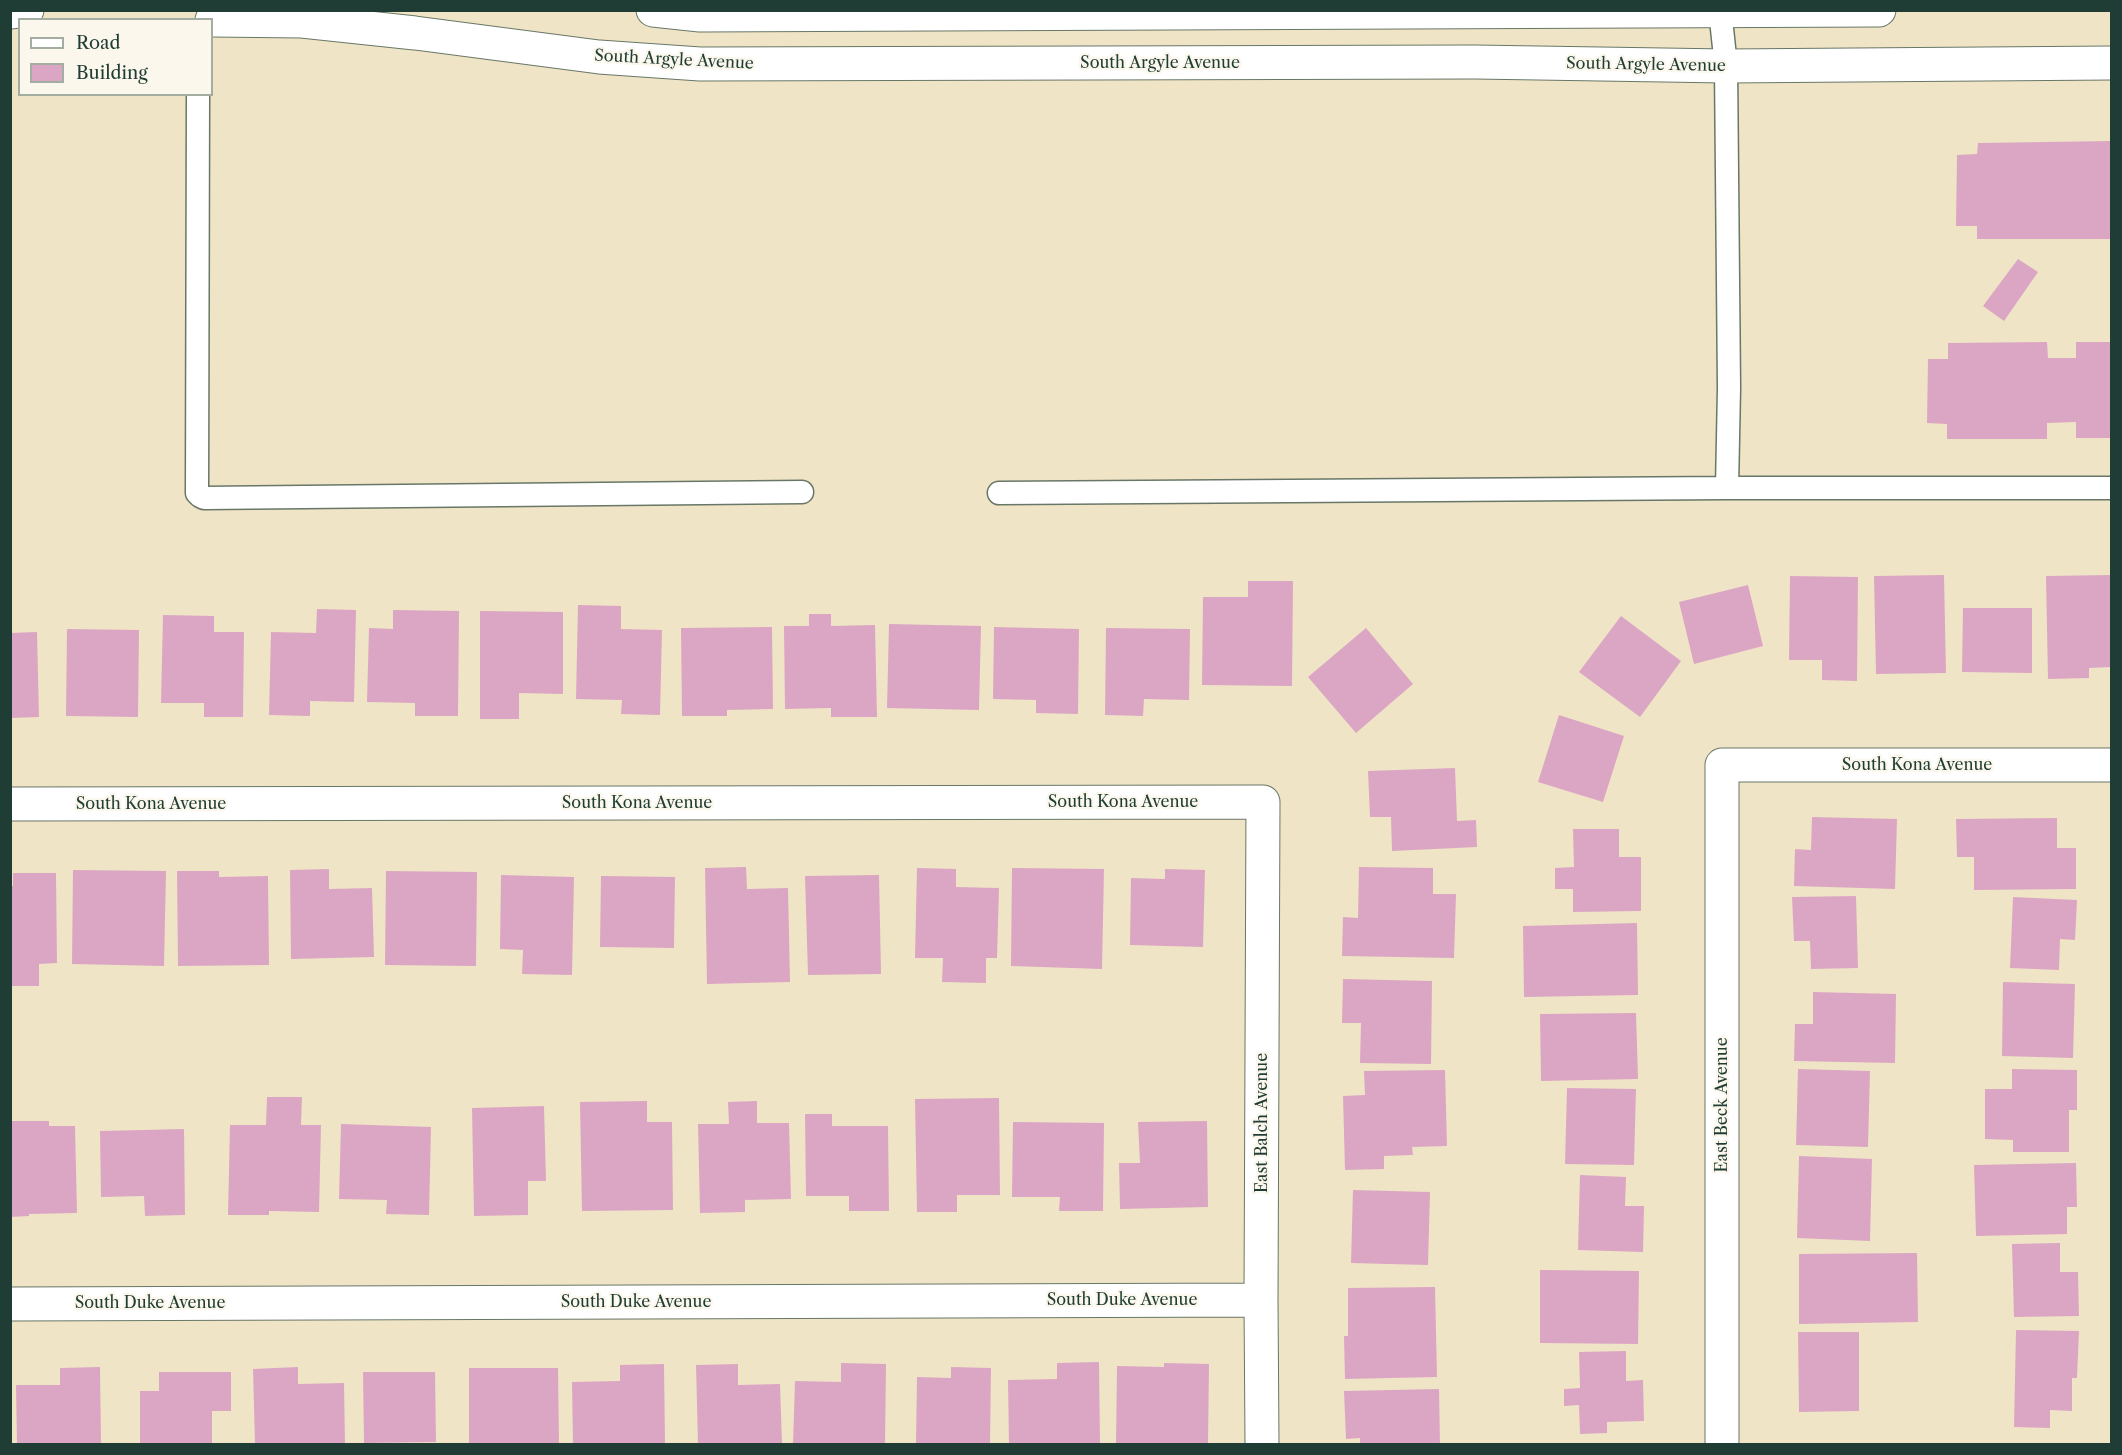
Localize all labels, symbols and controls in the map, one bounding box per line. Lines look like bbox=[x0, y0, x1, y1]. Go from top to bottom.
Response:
legend bbox=[18, 18, 213, 96]
text: Road bbox=[76, 32, 121, 54]
street label: South Argyle Avenue bbox=[594, 46, 754, 74]
street label: South Argyle Avenue bbox=[1080, 53, 1240, 73]
street label: South Argyle Avenue bbox=[1566, 54, 1726, 76]
text: Building bbox=[76, 62, 148, 84]
street label: South Kona Avenue bbox=[1842, 755, 1992, 775]
street label: South Kona Avenue bbox=[1048, 792, 1198, 812]
street label: South Kona Avenue bbox=[562, 793, 712, 813]
street label: South Kona Avenue bbox=[76, 794, 226, 814]
street label: East Beck Avenue bbox=[1712, 1037, 1732, 1173]
street label: East Balch Avenue bbox=[1252, 1053, 1272, 1193]
street label: South Duke Avenue bbox=[1047, 1290, 1197, 1310]
street label: South Duke Avenue bbox=[561, 1292, 711, 1312]
street label: South Duke Avenue bbox=[75, 1293, 225, 1313]

